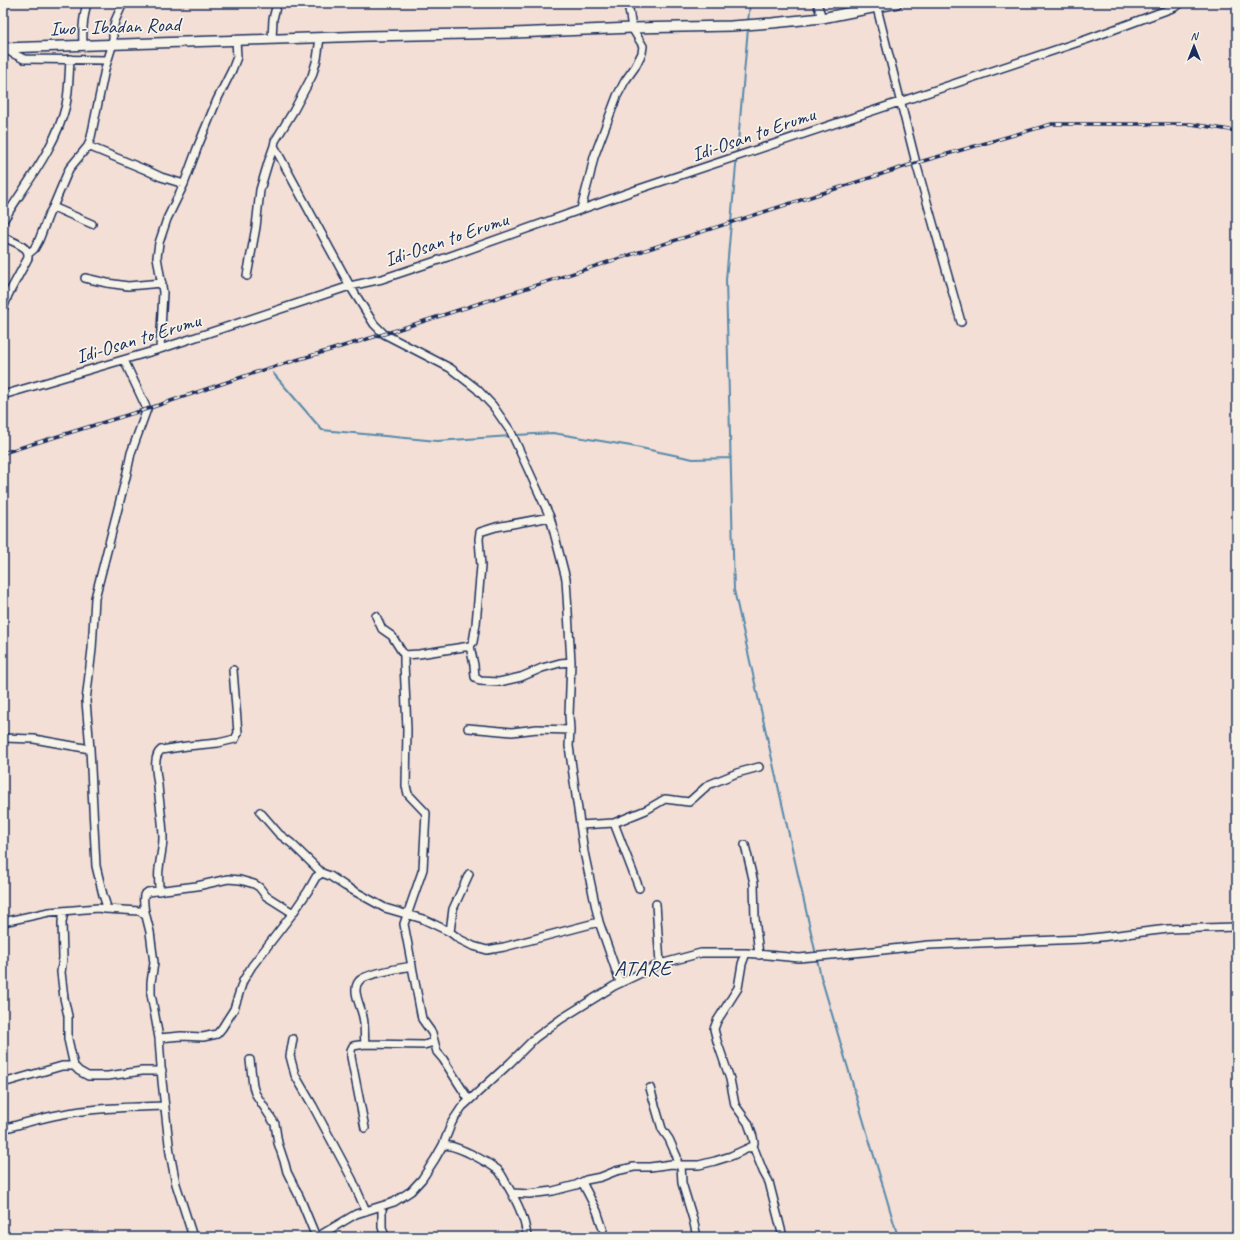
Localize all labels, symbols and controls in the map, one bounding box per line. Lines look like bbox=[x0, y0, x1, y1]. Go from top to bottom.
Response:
street label: Iwo - Ibadan Road bbox=[49, 12, 184, 41]
north arrow bbox=[1174, 26, 1214, 66]
text: N bbox=[1191, 29, 1200, 43]
street label: Idi-Osan to Erumu bbox=[688, 101, 820, 167]
street label: Idi-Osan to Erumu bbox=[381, 206, 513, 272]
street label: Idi-Osan to Erumu bbox=[73, 307, 205, 369]
district label: ATARE bbox=[614, 954, 674, 982]

